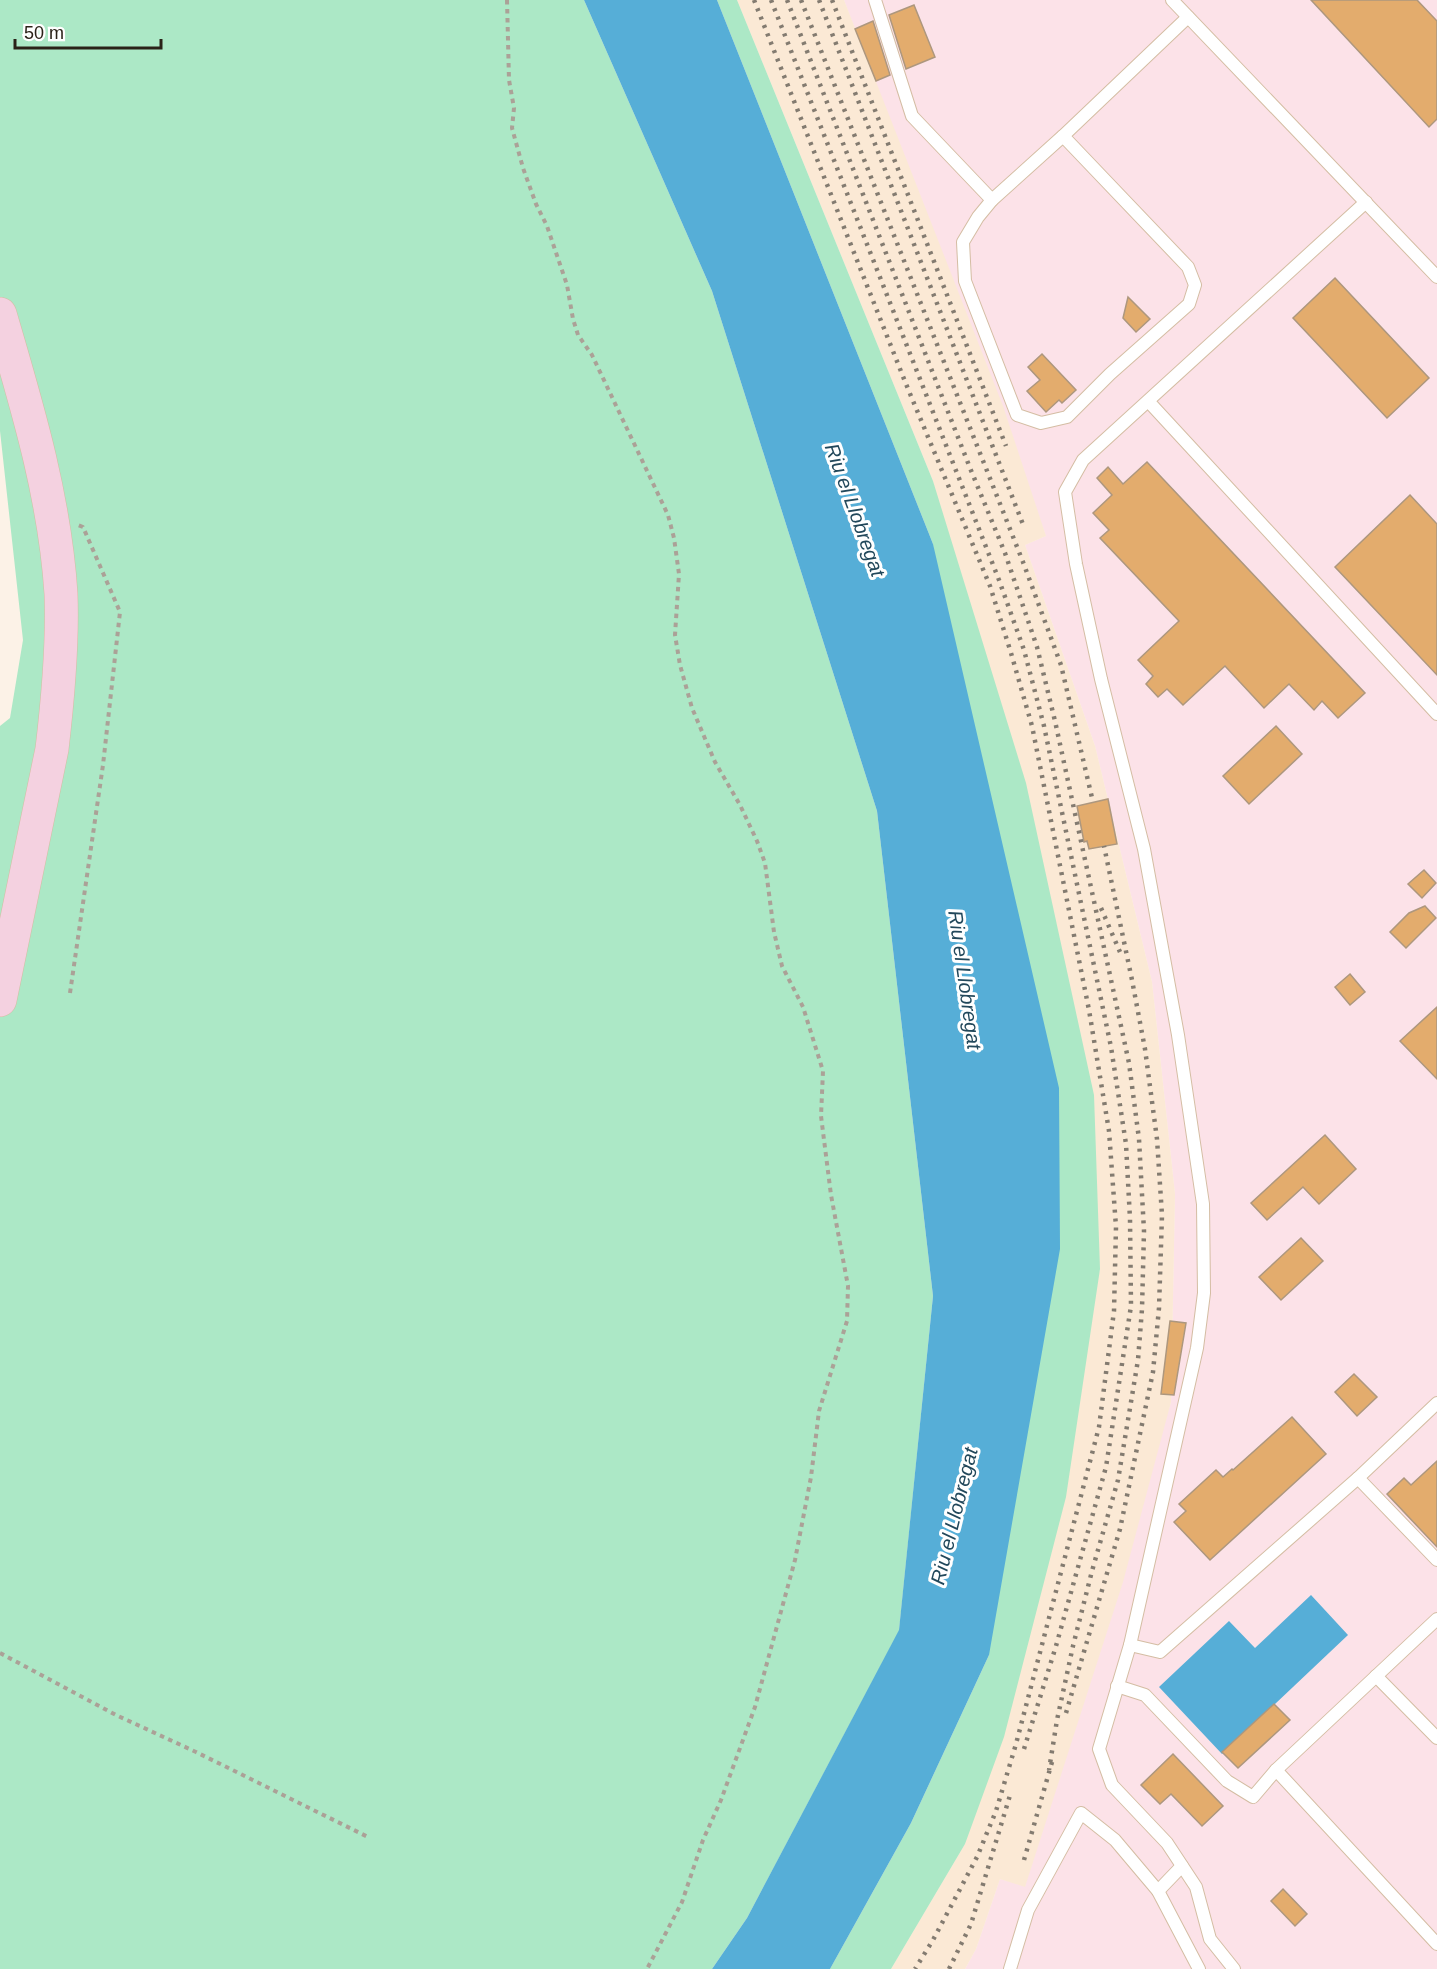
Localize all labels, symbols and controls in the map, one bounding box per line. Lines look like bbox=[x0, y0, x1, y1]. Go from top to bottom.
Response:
scale bar bbox=[15, 12, 160, 50]
text: 50 m bbox=[24, 23, 64, 43]
water label: Riu el Llobregat bbox=[821, 440, 890, 581]
water label: Riu el Llobregat bbox=[944, 909, 986, 1052]
water label: Riu el Llobregat bbox=[926, 1444, 982, 1587]

